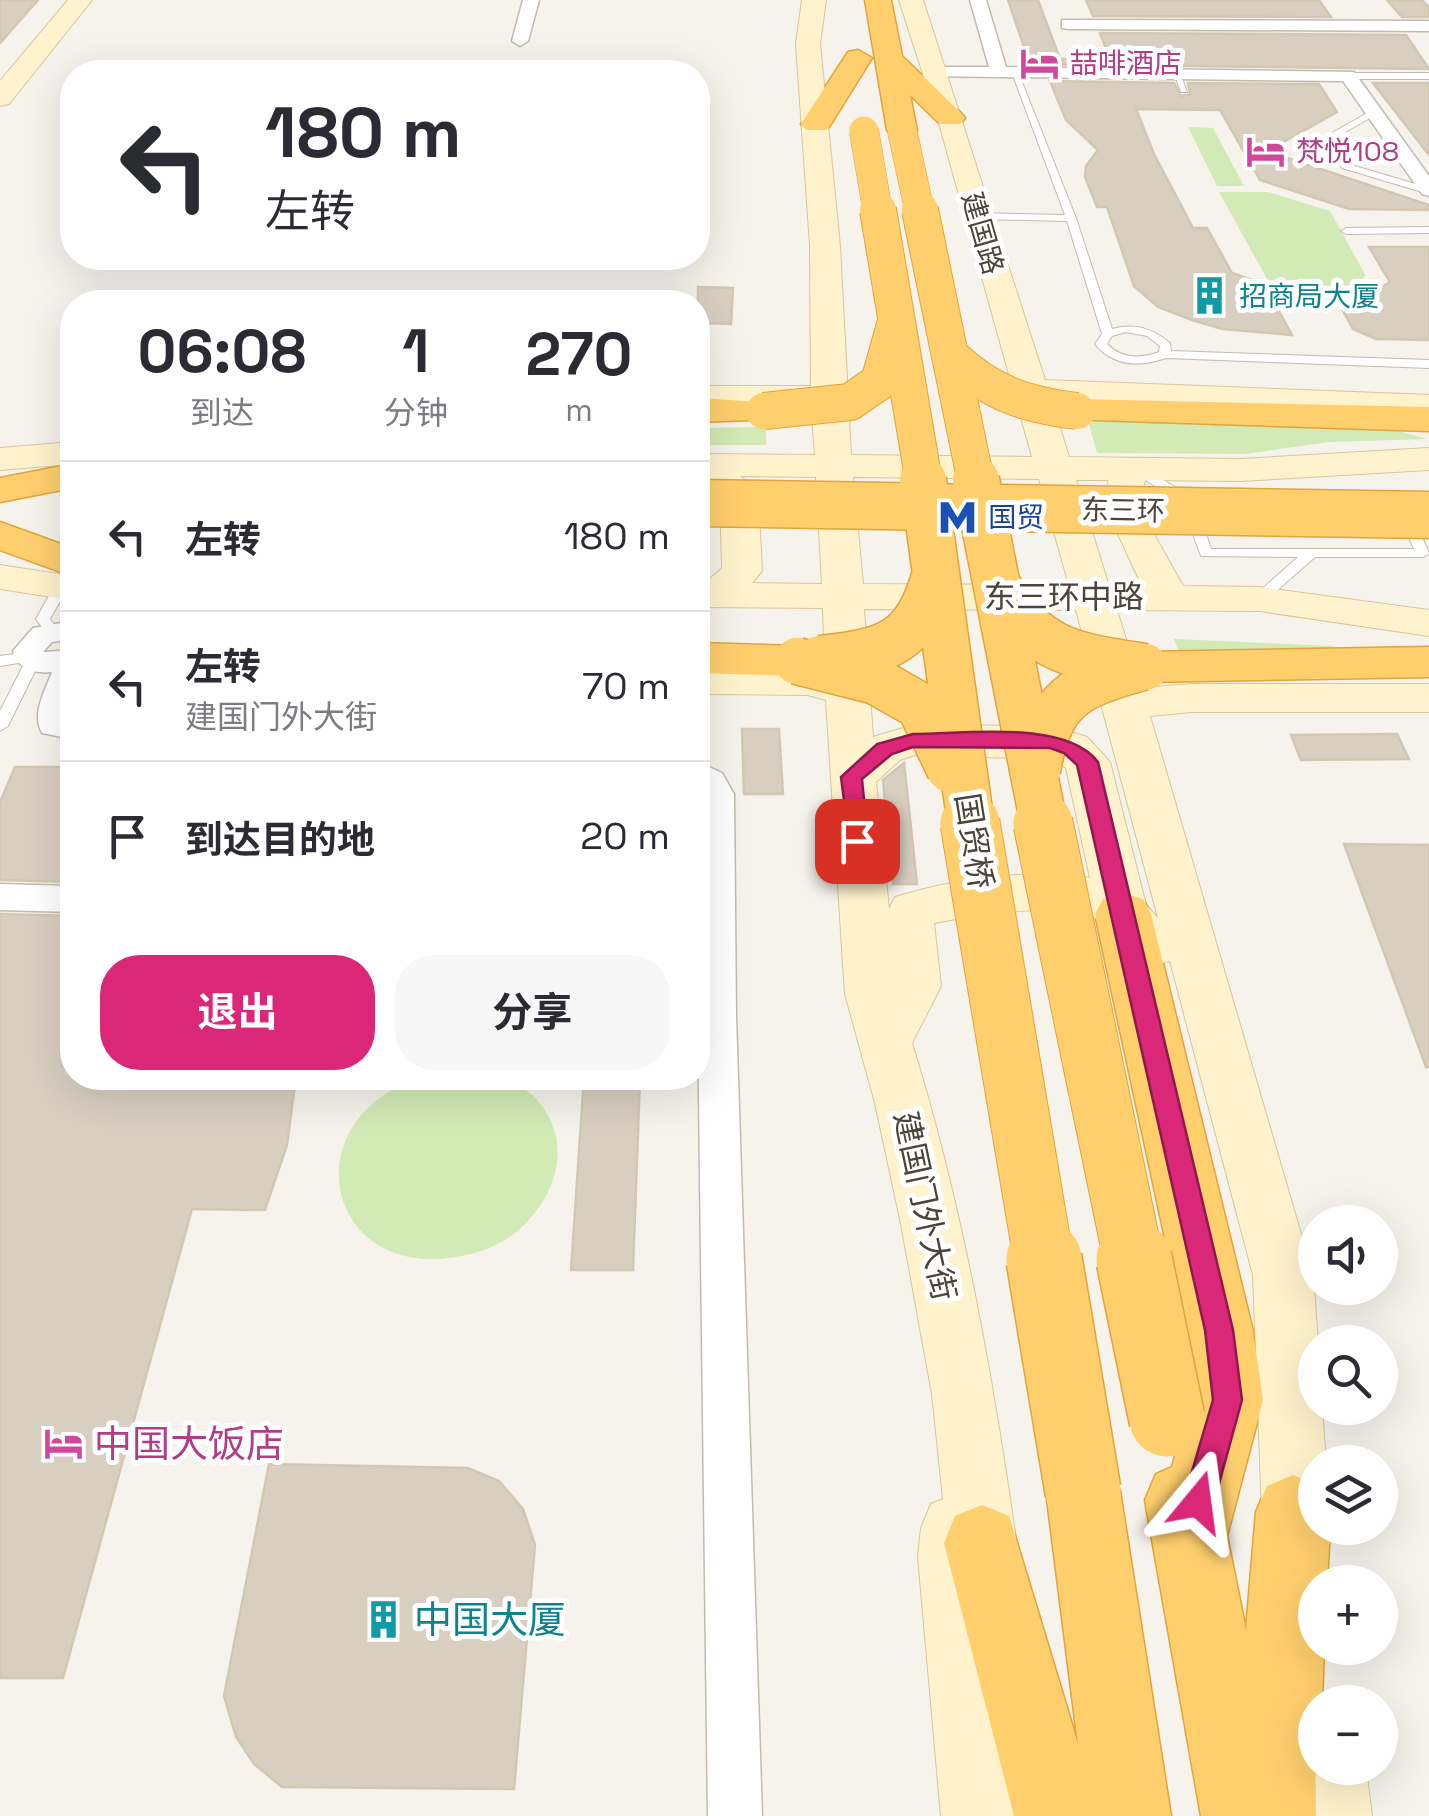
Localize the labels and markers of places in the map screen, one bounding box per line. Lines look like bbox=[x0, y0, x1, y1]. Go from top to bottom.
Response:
hotel icon: 喆啡酒店 bbox=[1019, 42, 1061, 84]
place label: 喆啡酒店 bbox=[1070, 45, 1182, 81]
hotel icon: 梵悦108 bbox=[1245, 130, 1287, 172]
place label: 梵悦108 bbox=[1296, 133, 1399, 169]
building icon: 招商局大厦 bbox=[1188, 275, 1230, 317]
place label: 招商局大厦 bbox=[1239, 278, 1379, 314]
metro station icon: 国贸 bbox=[937, 496, 979, 538]
place label: 国贸 bbox=[988, 499, 1044, 535]
pin bbox=[815, 799, 900, 884]
place label: 中国大饭店 bbox=[94, 1420, 284, 1468]
hotel icon: 中国大饭店 bbox=[43, 1423, 85, 1465]
place label: 中国大厦 bbox=[414, 1596, 566, 1644]
building icon: 中国大厦 bbox=[363, 1599, 405, 1641]

